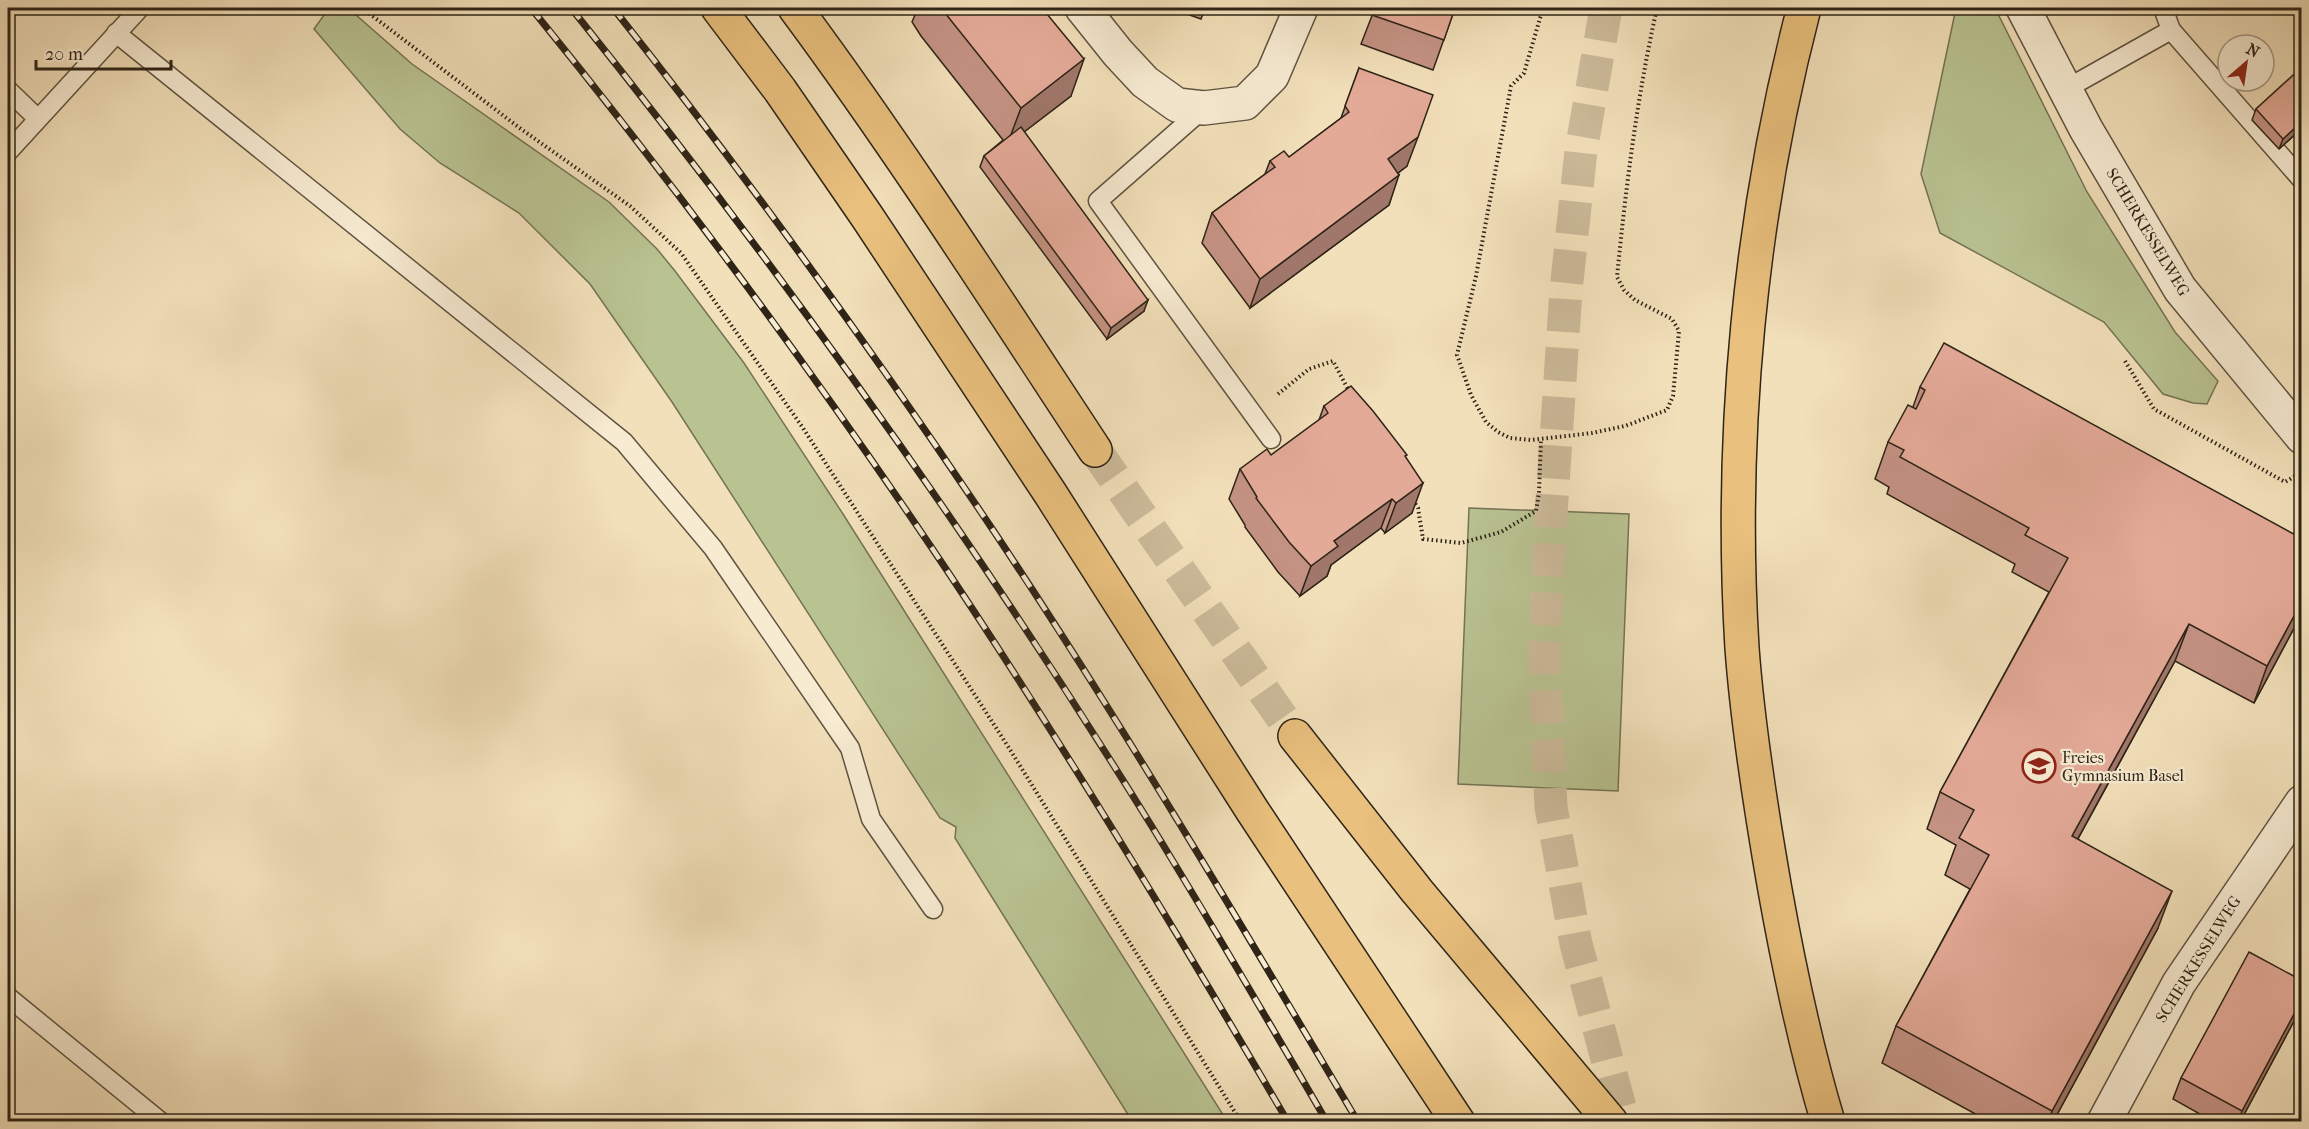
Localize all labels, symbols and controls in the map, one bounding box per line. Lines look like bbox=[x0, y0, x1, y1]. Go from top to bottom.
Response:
scale bar bbox=[36, 33, 171, 71]
north arrow bbox=[2216, 33, 2276, 93]
text: N bbox=[2243, 39, 2264, 62]
text: 20 m bbox=[45, 44, 83, 65]
street label: SCHERKESSELWEG bbox=[2102, 165, 2194, 299]
school or university icon: Freies Gymnasium Basel bbox=[2021, 748, 2057, 784]
place label: Freies Gymnasium Basel bbox=[2062, 748, 2185, 785]
street label: SCHERKESSELWEG bbox=[2151, 892, 2245, 1026]

